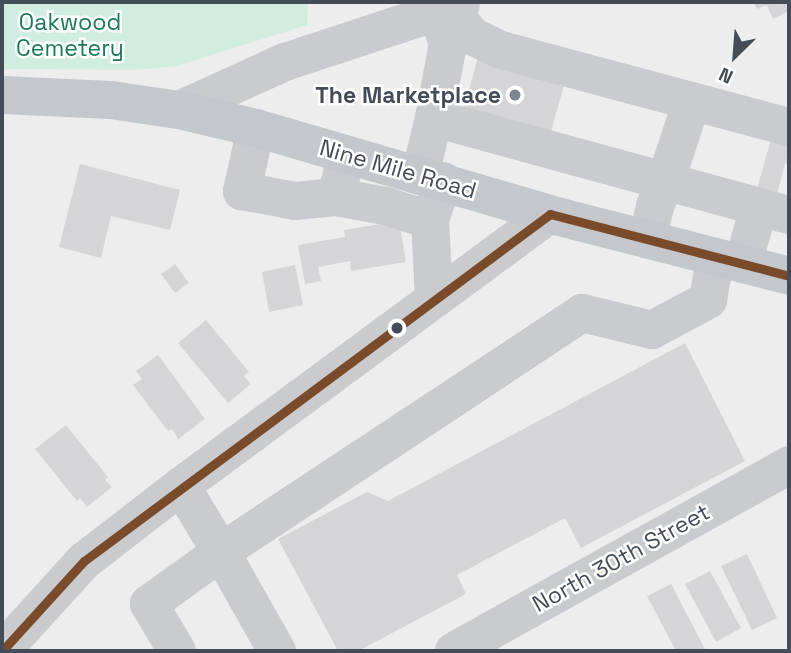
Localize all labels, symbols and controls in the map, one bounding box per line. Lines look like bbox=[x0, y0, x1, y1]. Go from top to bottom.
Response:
park label: Oakwood Cemetery bbox=[16, 8, 124, 62]
north arrow bbox=[700, 21, 770, 91]
text: N bbox=[715, 61, 737, 90]
place label: The Marketplace bbox=[315, 81, 501, 109]
marker: The Marketplace bbox=[507, 87, 523, 103]
street label: Nine Mile Road bbox=[316, 133, 480, 205]
unlabelled marker bbox=[390, 321, 404, 335]
street label: North 30th Street bbox=[528, 498, 714, 618]

